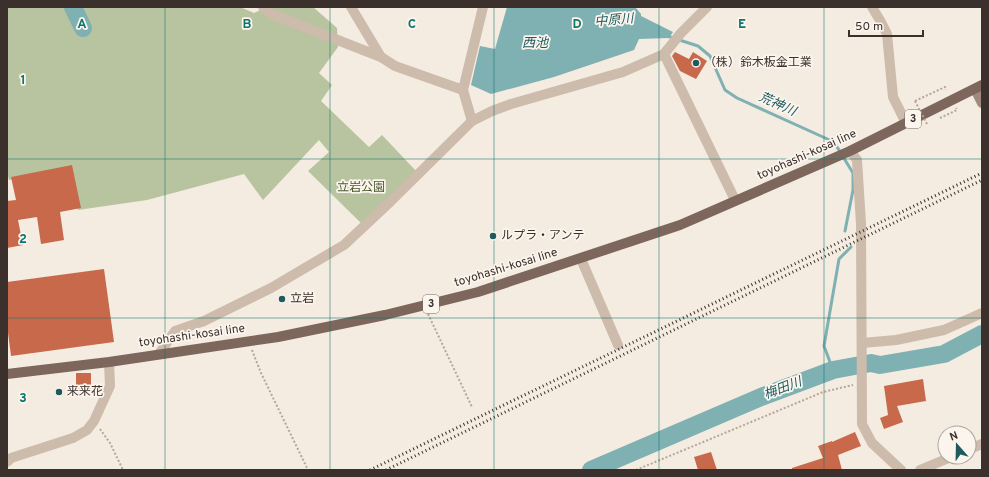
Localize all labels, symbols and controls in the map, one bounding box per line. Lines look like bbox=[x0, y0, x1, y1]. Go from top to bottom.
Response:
water label: 中原川 bbox=[594, 11, 636, 31]
scale bar bbox=[849, 12, 923, 38]
text: A bbox=[77, 17, 87, 33]
text: B bbox=[243, 17, 252, 33]
text: C bbox=[408, 17, 416, 33]
text: D bbox=[572, 17, 582, 33]
text: E bbox=[738, 17, 746, 33]
text: 50 m bbox=[855, 19, 883, 35]
water label: 西池 bbox=[522, 36, 550, 52]
place label: （株）鈴木板金工業 bbox=[704, 55, 812, 71]
marker: （株）鈴木板金工業 bbox=[691, 58, 701, 68]
text: 1 bbox=[20, 73, 26, 89]
water label: 荒神川 bbox=[756, 90, 800, 121]
road number: 3 bbox=[905, 110, 921, 128]
street label: toyohashi-kosai line bbox=[755, 126, 859, 184]
park label: 立岩公園 bbox=[337, 180, 385, 196]
place label: ルプラ・アンテ bbox=[501, 228, 585, 244]
marker: ルプラ・アンテ bbox=[488, 231, 498, 241]
text: 2 bbox=[19, 232, 27, 248]
street label: toyohashi-kosai line bbox=[452, 245, 560, 291]
place label: 立岩 bbox=[290, 291, 314, 307]
marker: 立岩 bbox=[277, 294, 287, 304]
road number: 3 bbox=[423, 295, 439, 313]
street label: toyohashi-kosai line bbox=[138, 321, 246, 351]
water label: 梅田川 bbox=[762, 374, 806, 403]
place label: 来来花 bbox=[67, 384, 103, 400]
marker: 来来花 bbox=[54, 387, 64, 397]
text: 3 bbox=[19, 391, 27, 407]
north arrow bbox=[937, 425, 977, 465]
text: N bbox=[948, 429, 960, 444]

